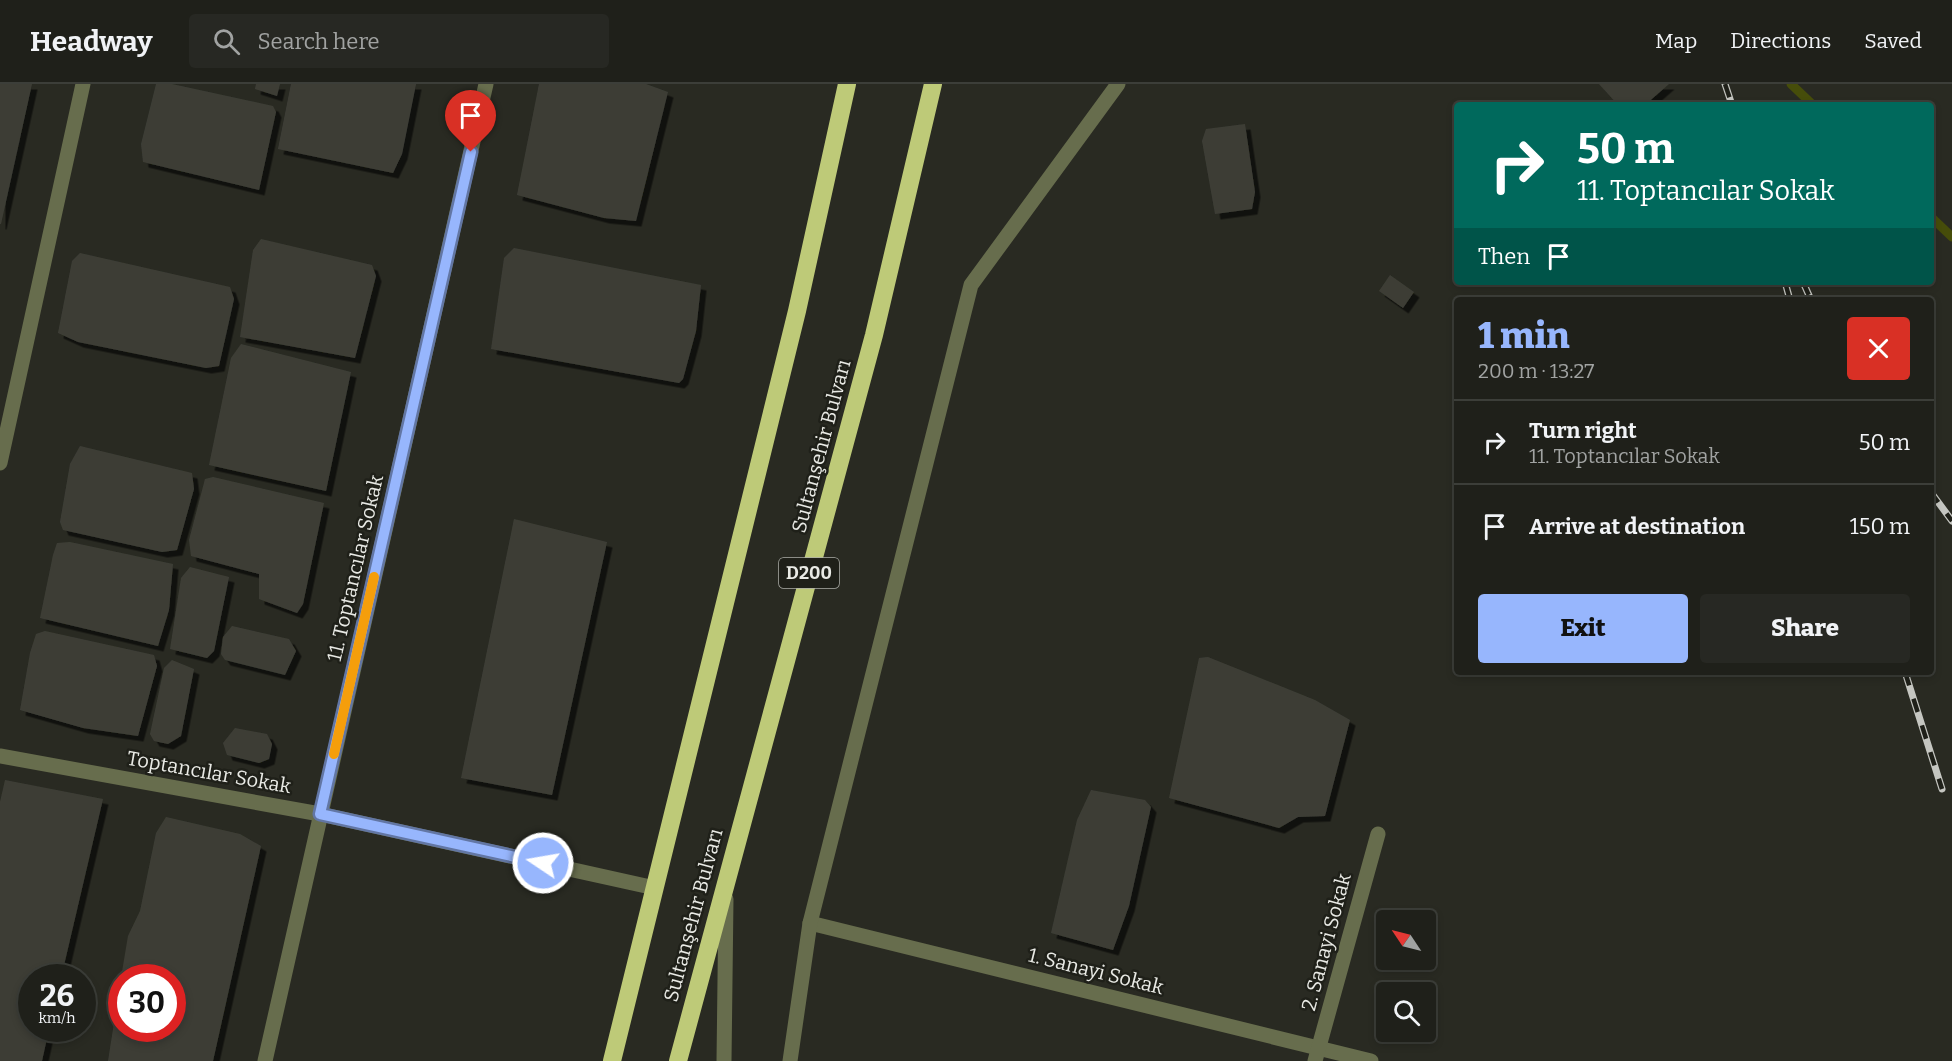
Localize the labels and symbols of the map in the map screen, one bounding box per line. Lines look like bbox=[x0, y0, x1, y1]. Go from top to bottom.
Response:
pin bbox=[445, 90, 496, 152]
street label: Sultanşehir Bulvarı bbox=[786, 357, 856, 535]
street label: 11. Toptancılar Sokak bbox=[322, 472, 388, 664]
road number: D200 bbox=[779, 558, 839, 588]
street label: Toptancılar Sokak bbox=[125, 746, 294, 798]
street label: Sultanşehir Bulvarı bbox=[658, 826, 728, 1004]
position arrow bbox=[511, 831, 575, 895]
street label: 2. Sanayi Sokak bbox=[1296, 870, 1356, 1013]
north arrow bbox=[1376, 910, 1436, 970]
street label: 1. Sanayi Sokak bbox=[1026, 943, 1167, 1000]
speed limit sign: 30 bbox=[108, 964, 186, 1042]

